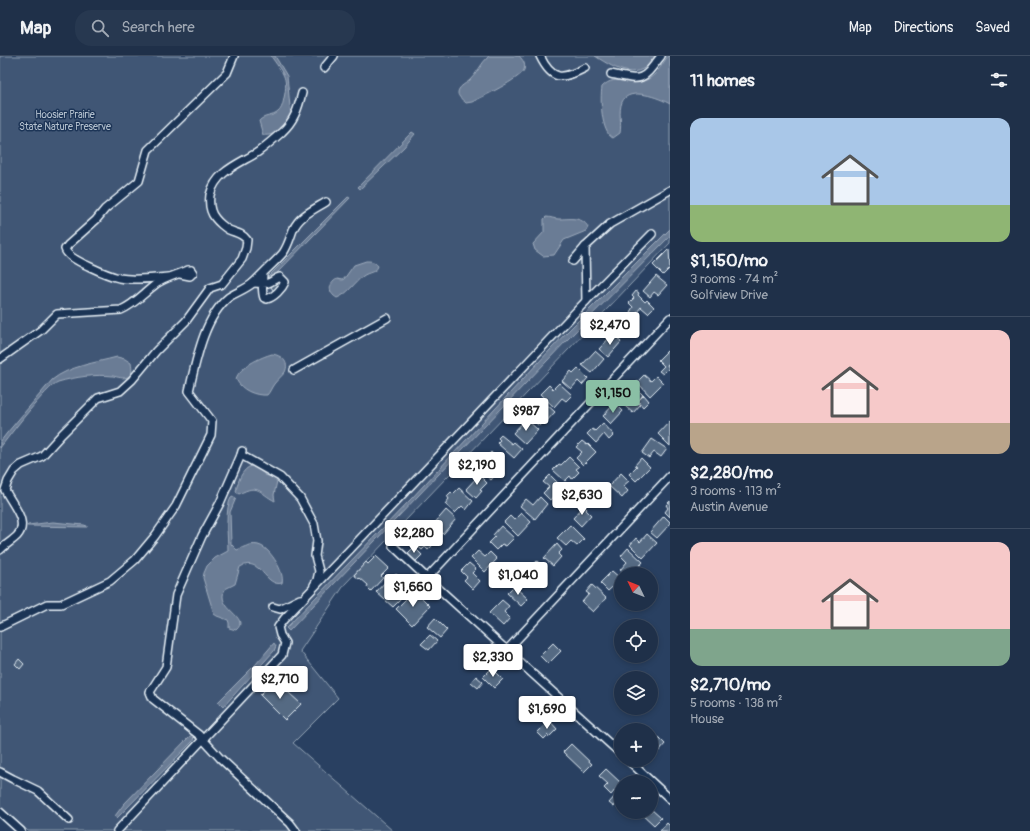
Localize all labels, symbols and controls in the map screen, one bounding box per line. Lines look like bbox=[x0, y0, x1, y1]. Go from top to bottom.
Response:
search box bbox=[75, 10, 355, 46]
text: Map bbox=[20, 16, 51, 40]
icon: search bbox=[89, 17, 111, 39]
text: Search here bbox=[121, 18, 195, 37]
text: Map bbox=[849, 19, 872, 36]
text: Directions bbox=[894, 19, 953, 36]
text: Saved bbox=[975, 19, 1010, 36]
icon: filters bbox=[988, 69, 1010, 91]
text: 11 homes bbox=[690, 70, 755, 91]
park label: Hoosier Prairie State Nature Preserve bbox=[19, 109, 111, 133]
icon: home bbox=[814, 144, 886, 216]
text: $1,150/mo bbox=[690, 250, 768, 271]
text: 3 rooms · 74 m² bbox=[690, 271, 778, 287]
text: Golfview Drive bbox=[690, 287, 768, 303]
pin: $2,470 bbox=[577, 312, 643, 346]
text: $2,470 bbox=[590, 317, 630, 333]
icon: home bbox=[814, 356, 886, 428]
pin: $1,150 bbox=[580, 380, 646, 414]
text: $1,150 bbox=[595, 385, 631, 401]
pin: $987 bbox=[502, 398, 550, 432]
text: $987 bbox=[512, 403, 540, 419]
pin: $2,190 bbox=[444, 452, 510, 486]
text: $2,190 bbox=[458, 457, 496, 473]
text: $2,280/mo bbox=[690, 462, 773, 483]
pin: $2,630 bbox=[549, 482, 615, 516]
text: 3 rooms · 113 m² bbox=[690, 483, 781, 499]
text: $2,630 bbox=[561, 487, 603, 503]
text: Austin Avenue bbox=[690, 499, 768, 515]
pin: $2,280 bbox=[381, 520, 447, 554]
text: $2,280 bbox=[394, 525, 434, 541]
pin: $1,040 bbox=[485, 562, 551, 596]
text: $1,040 bbox=[498, 567, 538, 583]
north arrow bbox=[614, 567, 658, 611]
map controls bbox=[614, 567, 658, 819]
icon: home bbox=[814, 568, 886, 640]
pin: $1,660 bbox=[380, 574, 446, 608]
text: $1,660 bbox=[393, 579, 433, 595]
button: locate bbox=[614, 619, 658, 663]
pin: $2,330 bbox=[460, 644, 526, 678]
text: $2,330 bbox=[472, 649, 514, 665]
pin: $2,710 bbox=[247, 666, 313, 700]
text: $2,710 bbox=[261, 671, 299, 687]
button: layers bbox=[614, 671, 658, 715]
text: $2,710/mo bbox=[690, 674, 771, 695]
text: 5 rooms · 138 m² bbox=[690, 695, 783, 711]
pin: $1,690 bbox=[514, 696, 580, 730]
text: $1,690 bbox=[528, 701, 566, 717]
text: House bbox=[690, 711, 724, 727]
button: + bbox=[614, 723, 658, 767]
button: − bbox=[614, 775, 658, 819]

